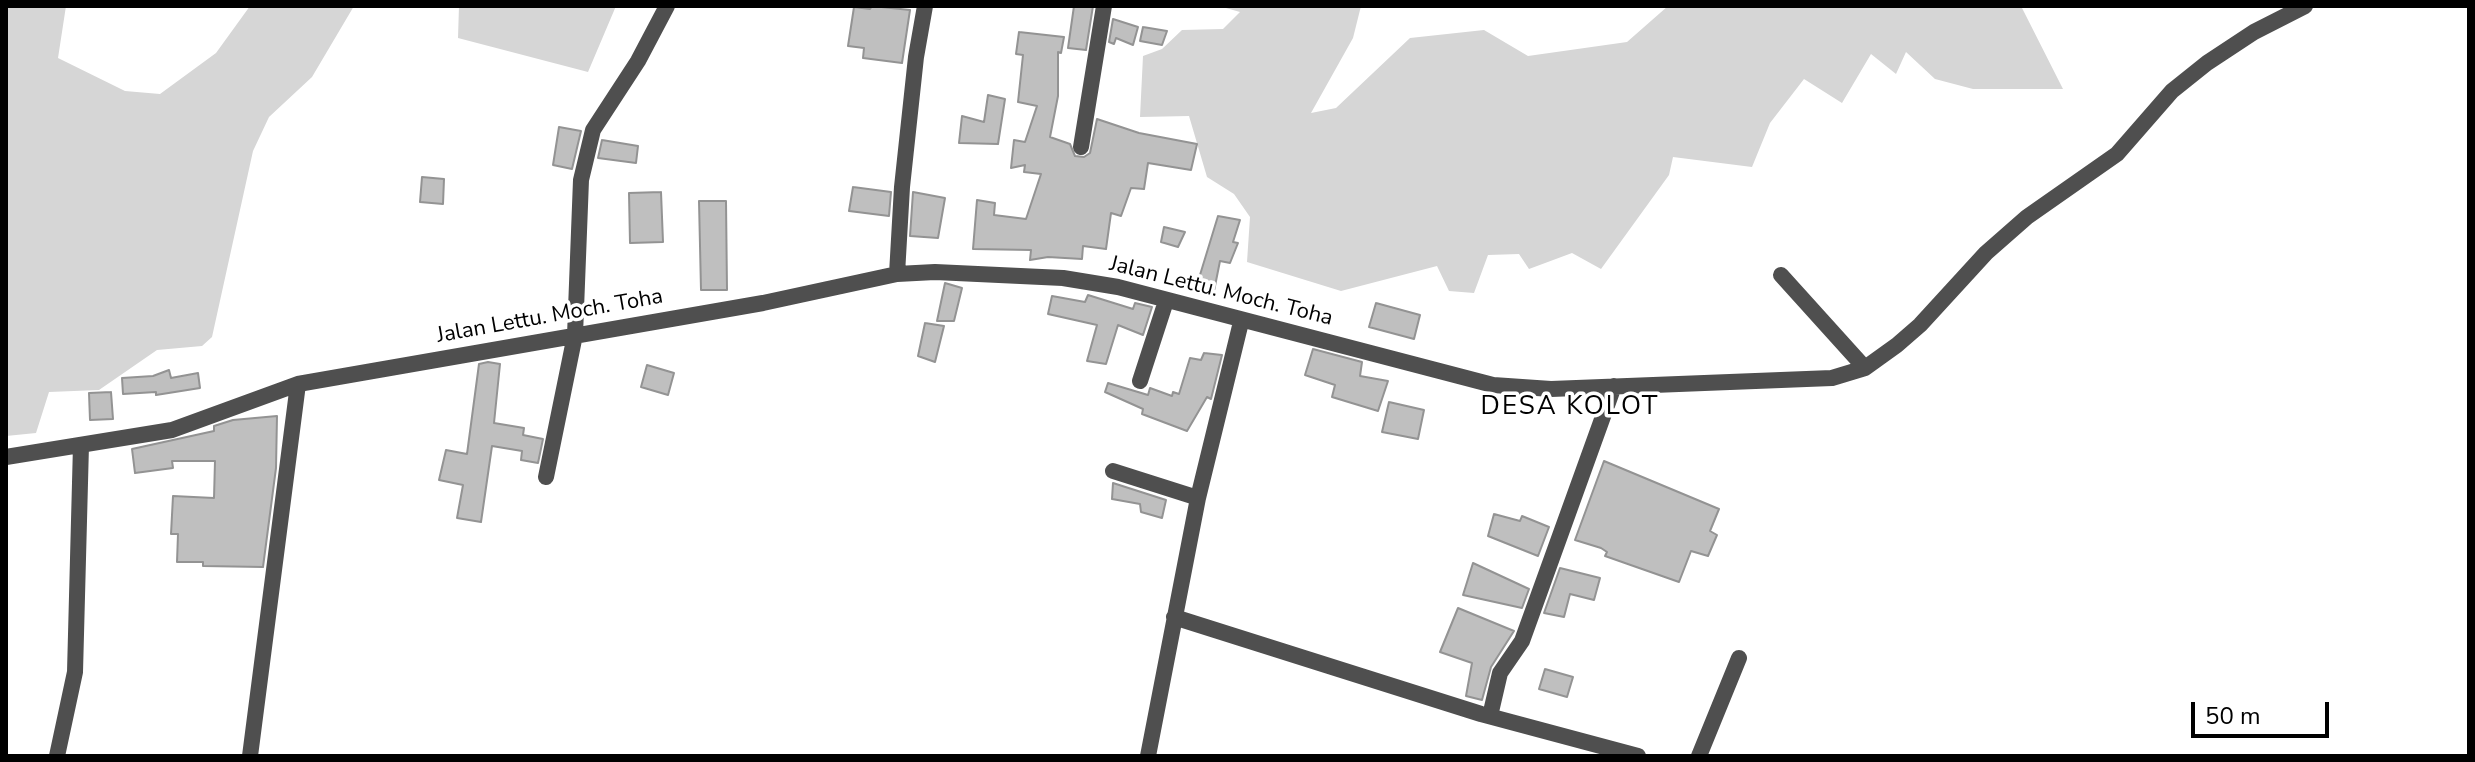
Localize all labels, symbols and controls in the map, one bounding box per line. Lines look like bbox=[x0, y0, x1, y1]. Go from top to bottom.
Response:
street label: Jalan Lettu. Moch. Toha bbox=[1107, 251, 1335, 333]
street label: Jalan Lettu. Moch. Toha bbox=[435, 284, 665, 350]
district label: DESA KOLOT bbox=[1481, 392, 1659, 424]
scale bar bbox=[2195, 686, 2333, 736]
text: 50 m bbox=[2205, 700, 2261, 732]

